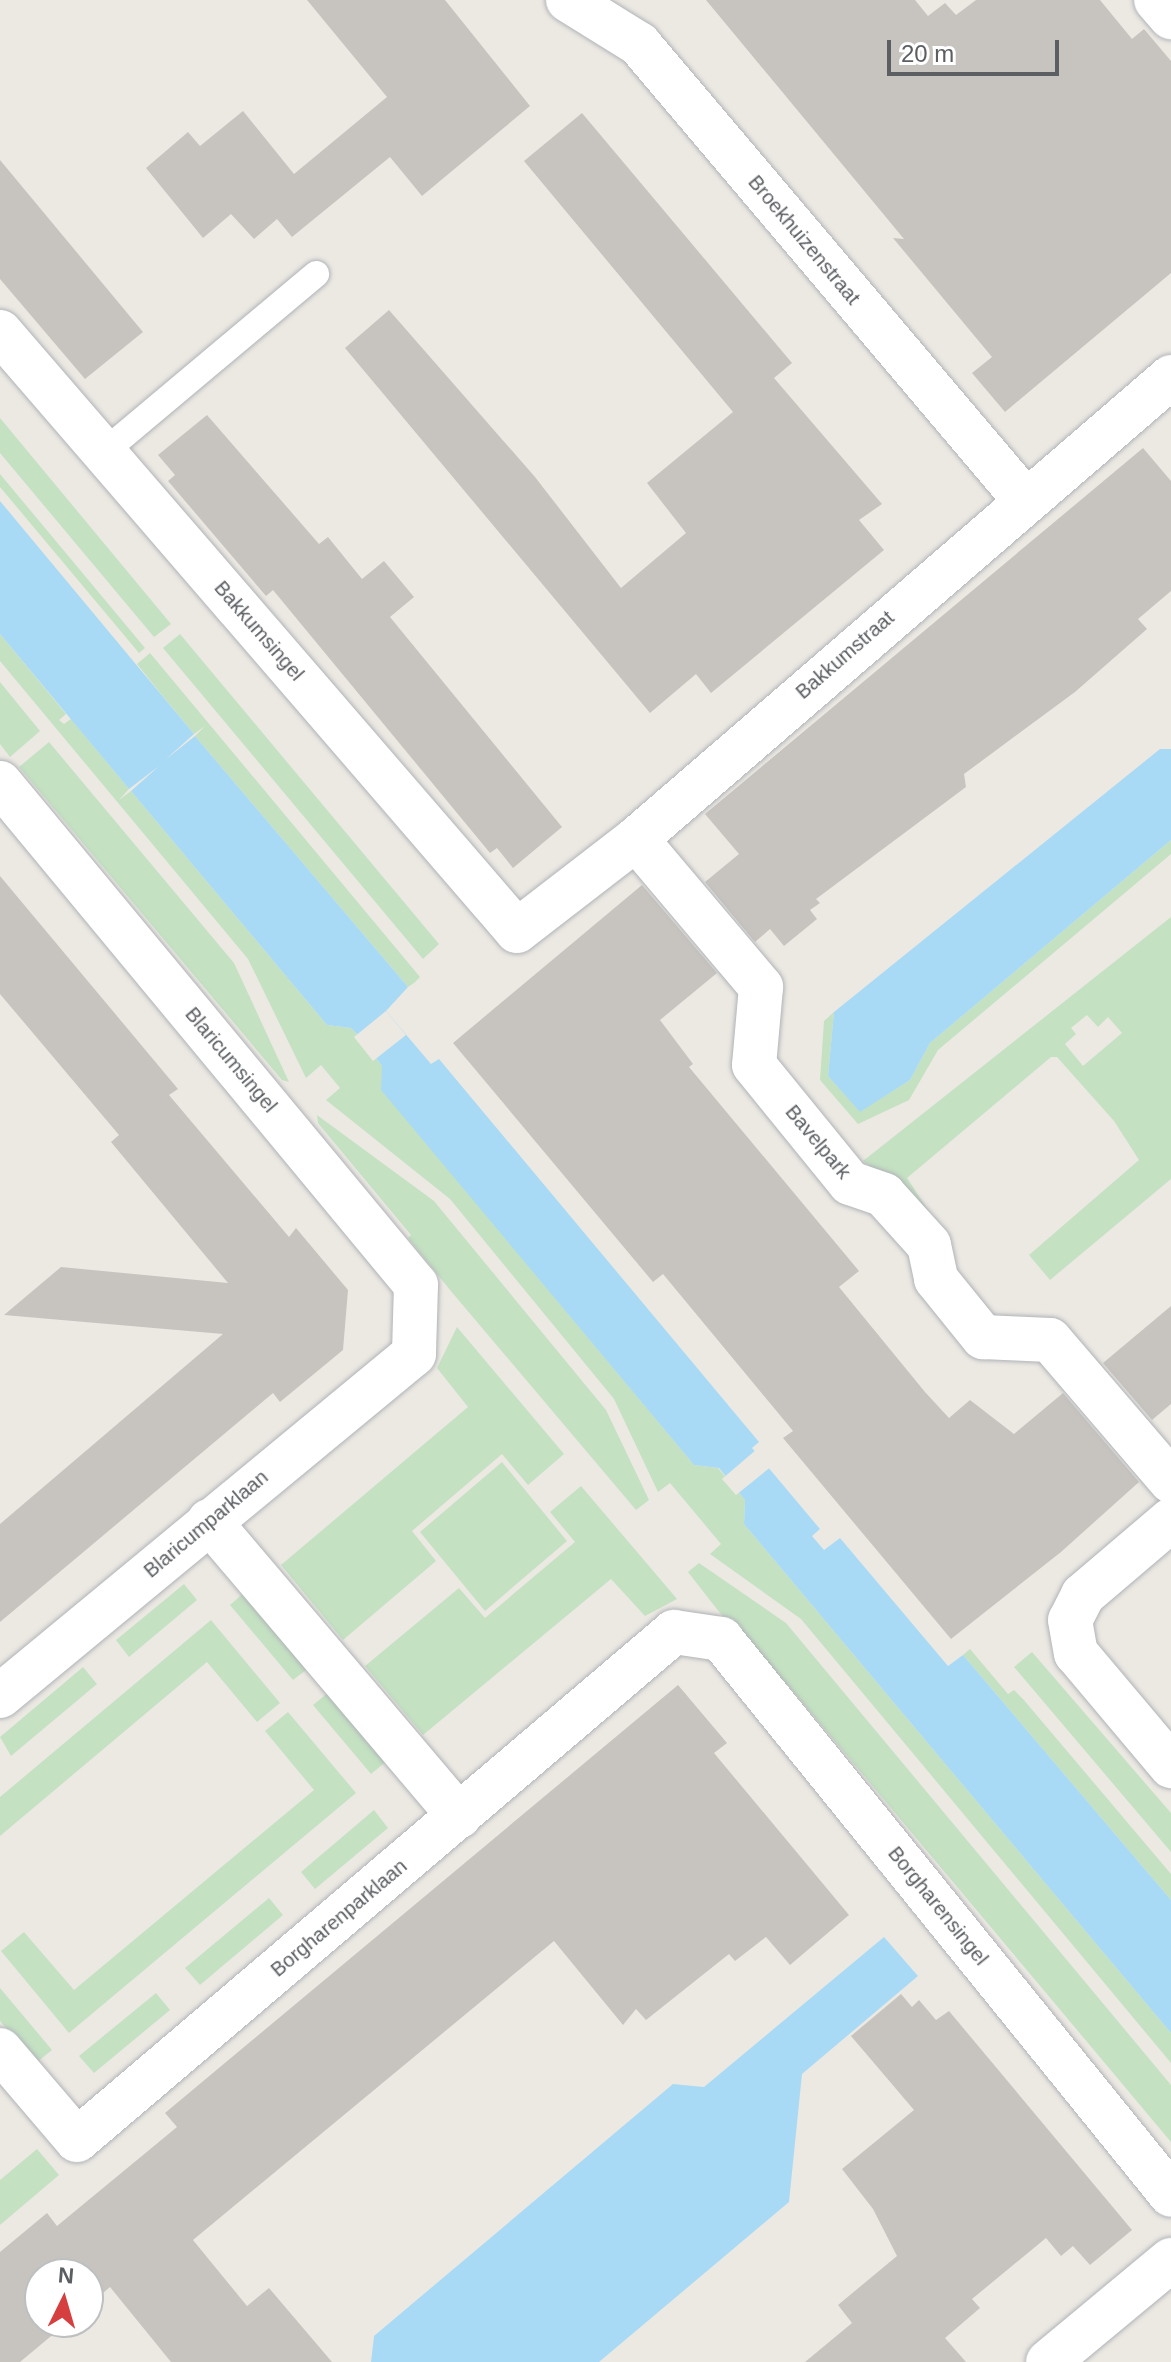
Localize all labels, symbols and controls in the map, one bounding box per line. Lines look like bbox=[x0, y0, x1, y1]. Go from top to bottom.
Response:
scale bar bbox=[891, 24, 1063, 74]
text: 20 m bbox=[901, 40, 954, 67]
street label: Broekhuizenstraat bbox=[743, 171, 865, 309]
street label: Bakkumsingel bbox=[209, 576, 309, 686]
street label: Bakkumstraat bbox=[791, 606, 899, 704]
street label: Blaricumsingel bbox=[180, 1002, 282, 1118]
street label: Bavelpark bbox=[780, 1100, 856, 1184]
street label: Blaricumparklaan bbox=[139, 1465, 273, 1583]
street label: Borgharensingel bbox=[883, 1842, 993, 1970]
street label: Borgharenparklaan bbox=[266, 1854, 412, 1982]
north arrow bbox=[24, 2258, 104, 2338]
text: N bbox=[57, 2262, 75, 2289]

